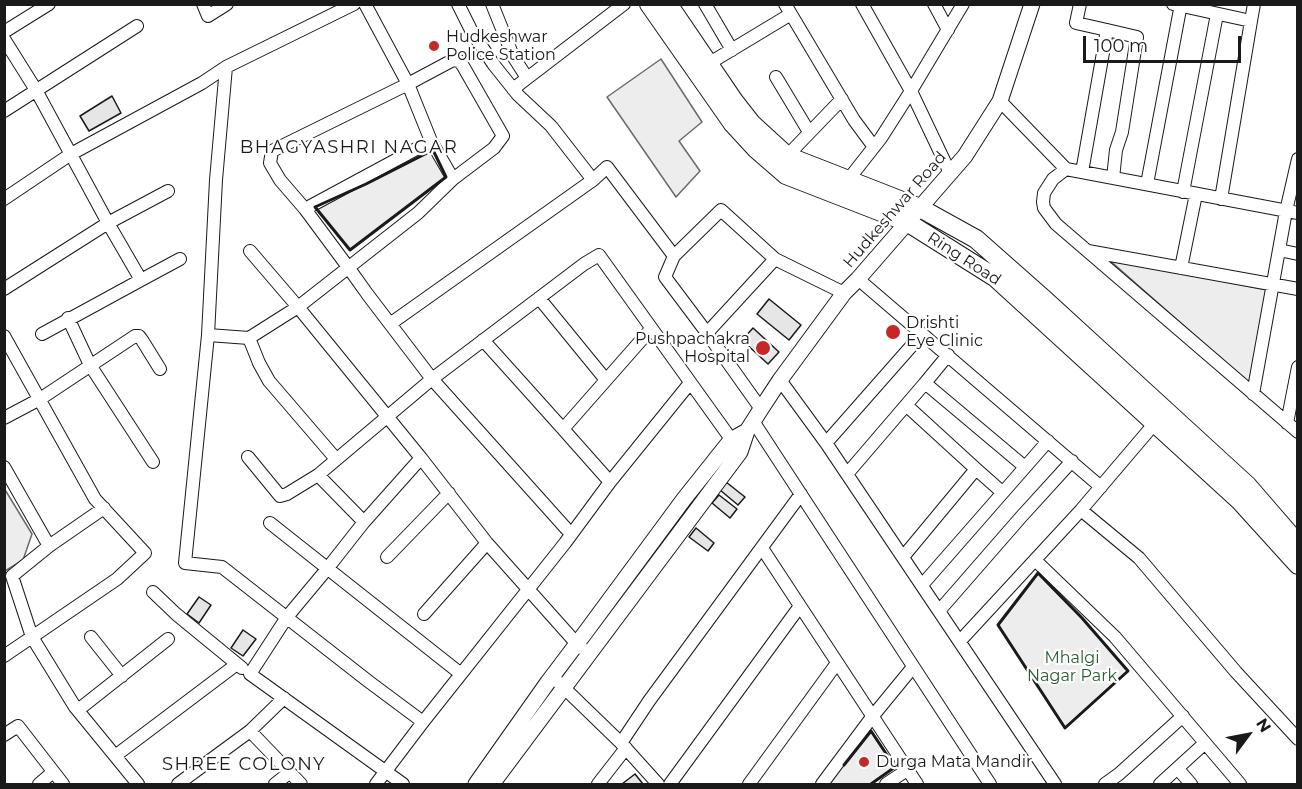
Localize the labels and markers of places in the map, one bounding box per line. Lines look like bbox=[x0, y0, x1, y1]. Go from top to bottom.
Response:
place label: Hudkeshwar Police Station bbox=[446, 27, 556, 65]
marker: Hudkeshwar Police Station bbox=[427, 39, 441, 53]
place label: Drishti Eye Clinic bbox=[906, 313, 983, 351]
marker: Drishti Eye Clinic bbox=[884, 323, 902, 341]
place label: Pushpachakra Hospital bbox=[635, 329, 750, 367]
marker: Pushpachakra Hospital bbox=[754, 339, 772, 357]
place label: Durga Mata Mandir bbox=[876, 752, 1032, 772]
marker: Durga Mata Mandir bbox=[857, 755, 871, 769]

